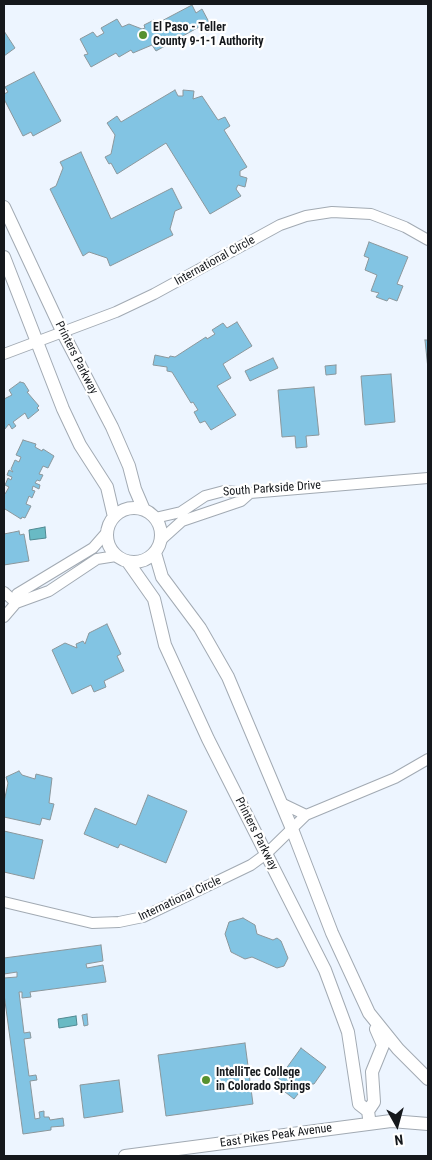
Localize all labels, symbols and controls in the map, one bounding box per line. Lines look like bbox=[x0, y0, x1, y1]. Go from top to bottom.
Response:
place label: El Paso - Teller County 9-1-1 Authority bbox=[153, 21, 264, 49]
marker: El Paso - Teller County 9-1-1 Authority bbox=[137, 29, 149, 41]
street label: International Circle bbox=[172, 233, 258, 289]
street label: Printers Parkway bbox=[51, 319, 101, 397]
street label: South Parkside Drive bbox=[223, 478, 321, 500]
street label: Printers Parkway bbox=[231, 795, 281, 873]
street label: International Circle bbox=[136, 874, 224, 924]
place label: IntelliTec College in Colorado Springs bbox=[216, 1066, 310, 1094]
marker: IntelliTec College in Colorado Springs bbox=[200, 1074, 212, 1086]
north arrow bbox=[372, 1100, 422, 1150]
street label: East Pikes Peak Avenue bbox=[219, 1121, 333, 1151]
text: N bbox=[394, 1131, 404, 1148]

